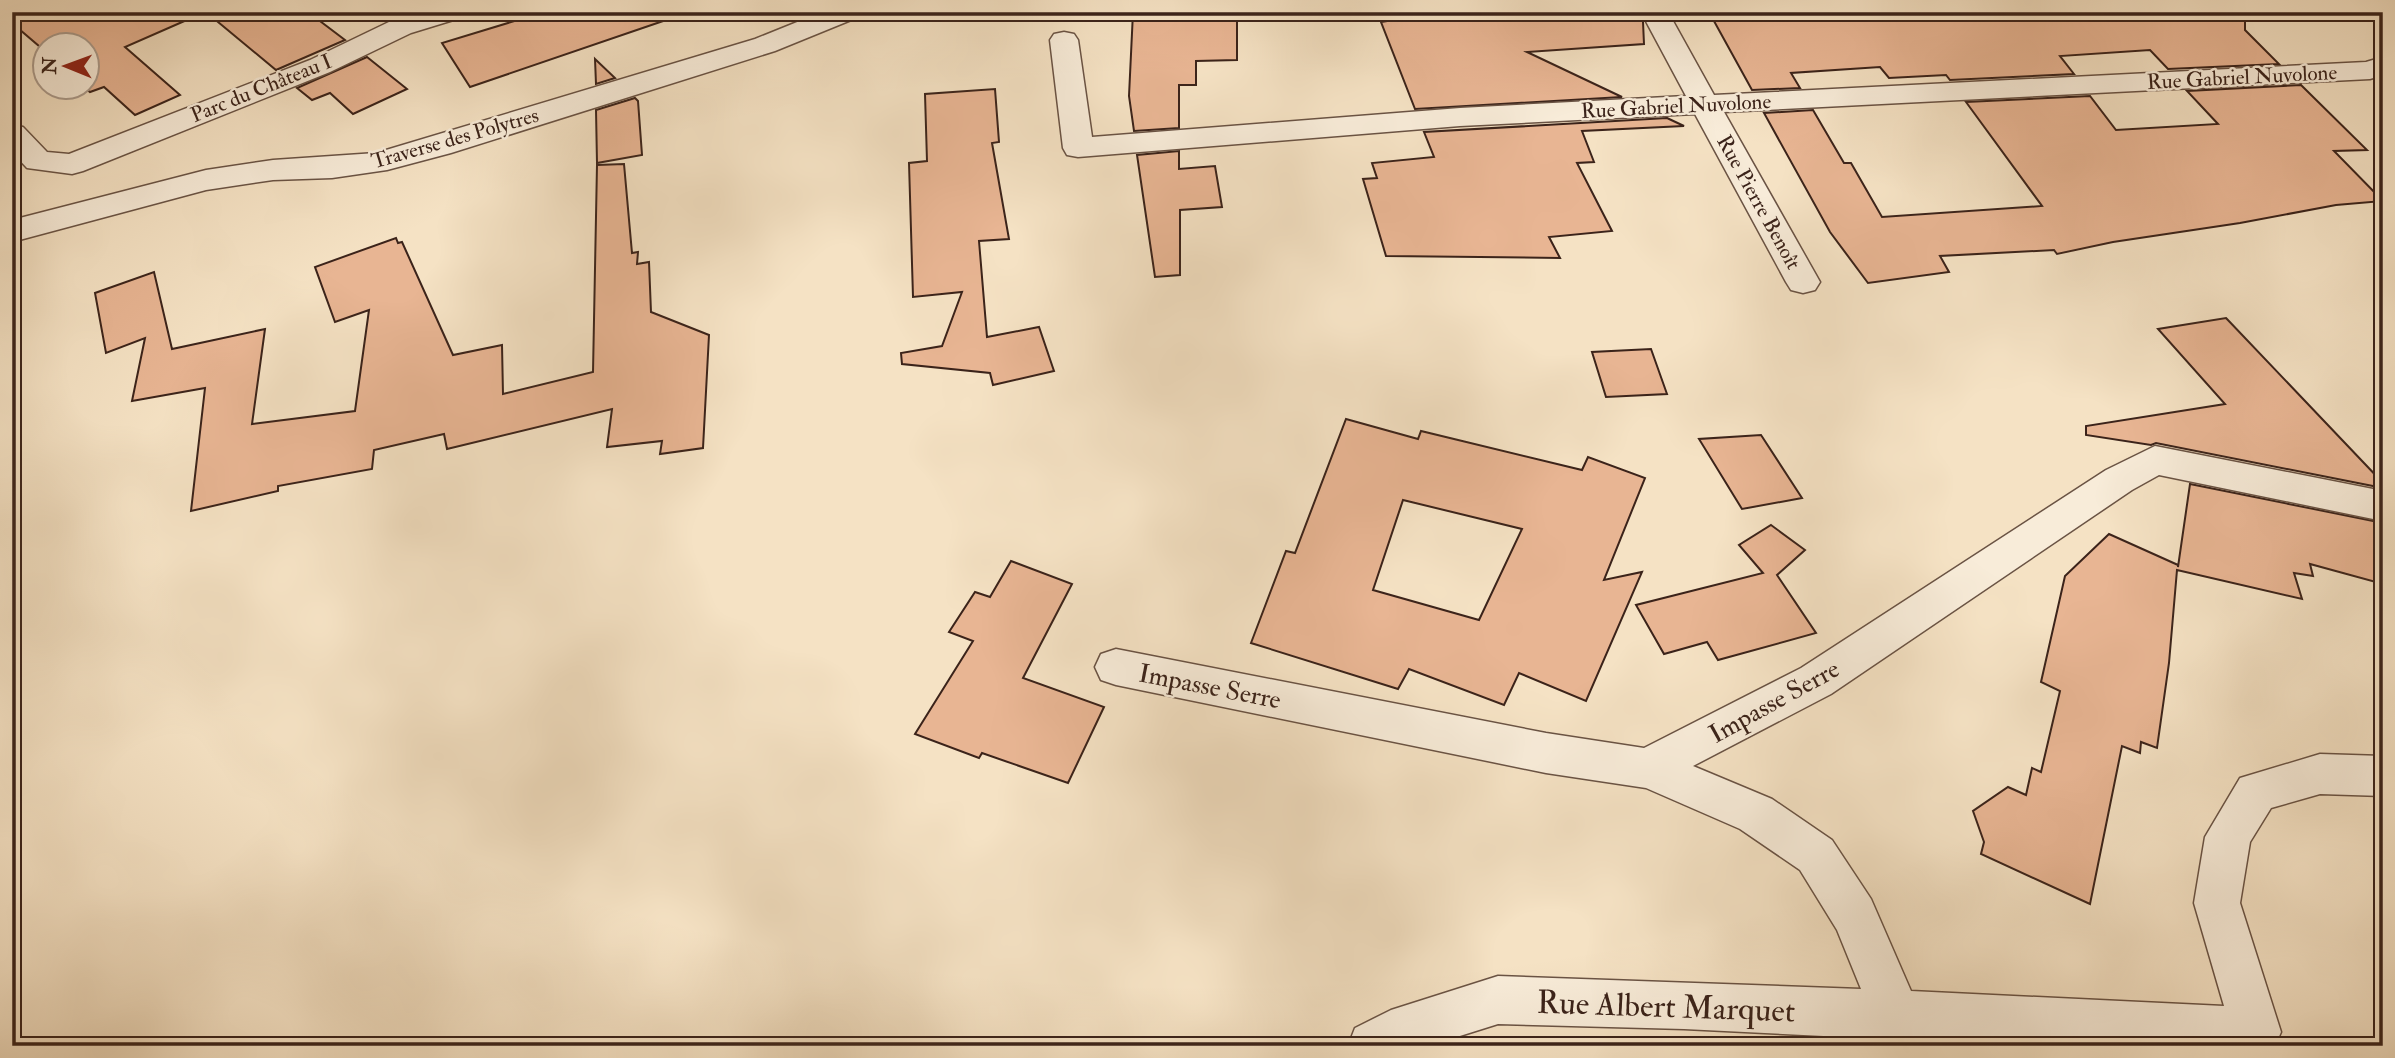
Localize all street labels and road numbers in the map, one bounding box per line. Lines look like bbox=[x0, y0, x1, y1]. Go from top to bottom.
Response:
street label: Parc du Château I bbox=[187, 48, 336, 129]
street label: Rue Gabriel Nuvolone bbox=[2146, 59, 2338, 96]
street label: Rue Gabriel Nuvolone bbox=[1580, 88, 1772, 125]
street label: Traverse des Polytres bbox=[368, 102, 542, 175]
street label: Rue Pierre Benoît bbox=[1710, 130, 1807, 274]
street label: Impasse Serre bbox=[1704, 653, 1846, 752]
street label: Impasse Serre bbox=[1136, 658, 1284, 717]
street label: Rue Albert Marquet bbox=[1536, 982, 1796, 1031]

